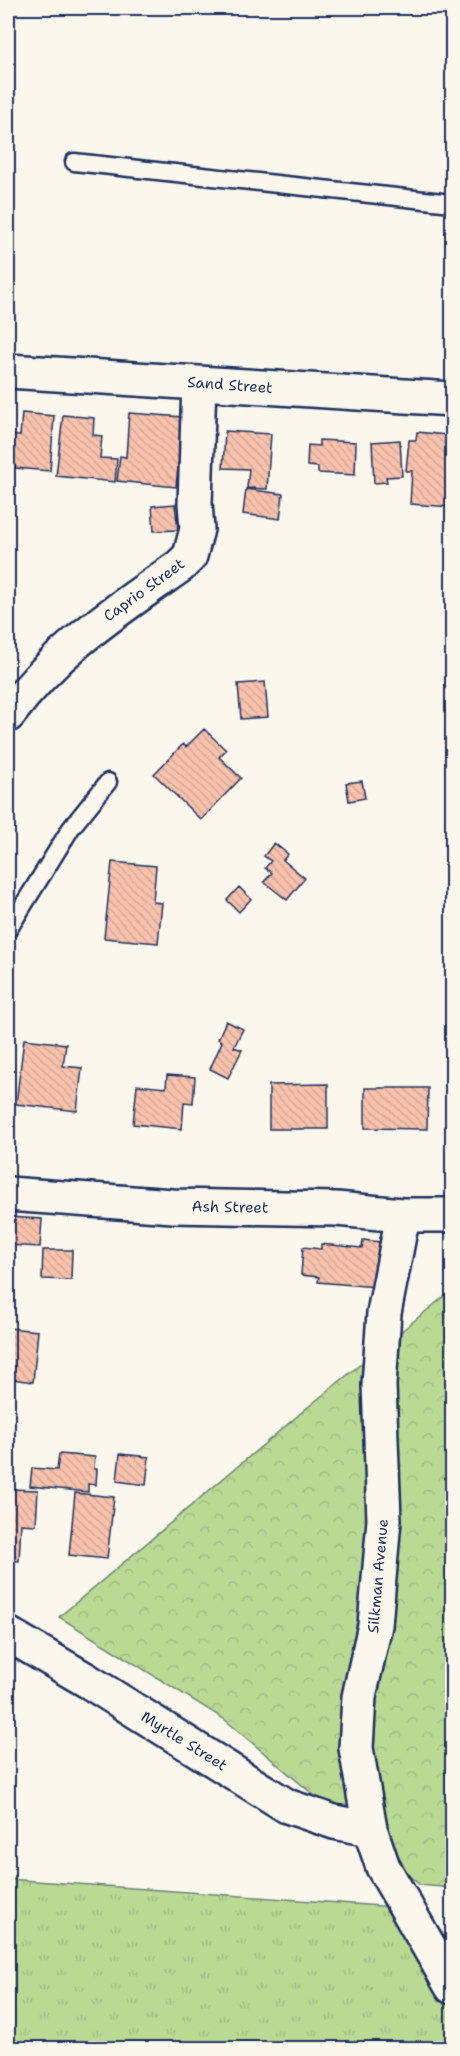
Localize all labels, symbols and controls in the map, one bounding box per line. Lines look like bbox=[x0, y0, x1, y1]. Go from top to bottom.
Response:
street label: Sand Street bbox=[187, 372, 273, 398]
street label: Caprio Street bbox=[100, 554, 188, 626]
street label: Ash Street bbox=[192, 1196, 268, 1218]
street label: Silkman Avenue bbox=[363, 1518, 393, 1634]
street label: Myrtle Street bbox=[137, 1707, 231, 1775]

